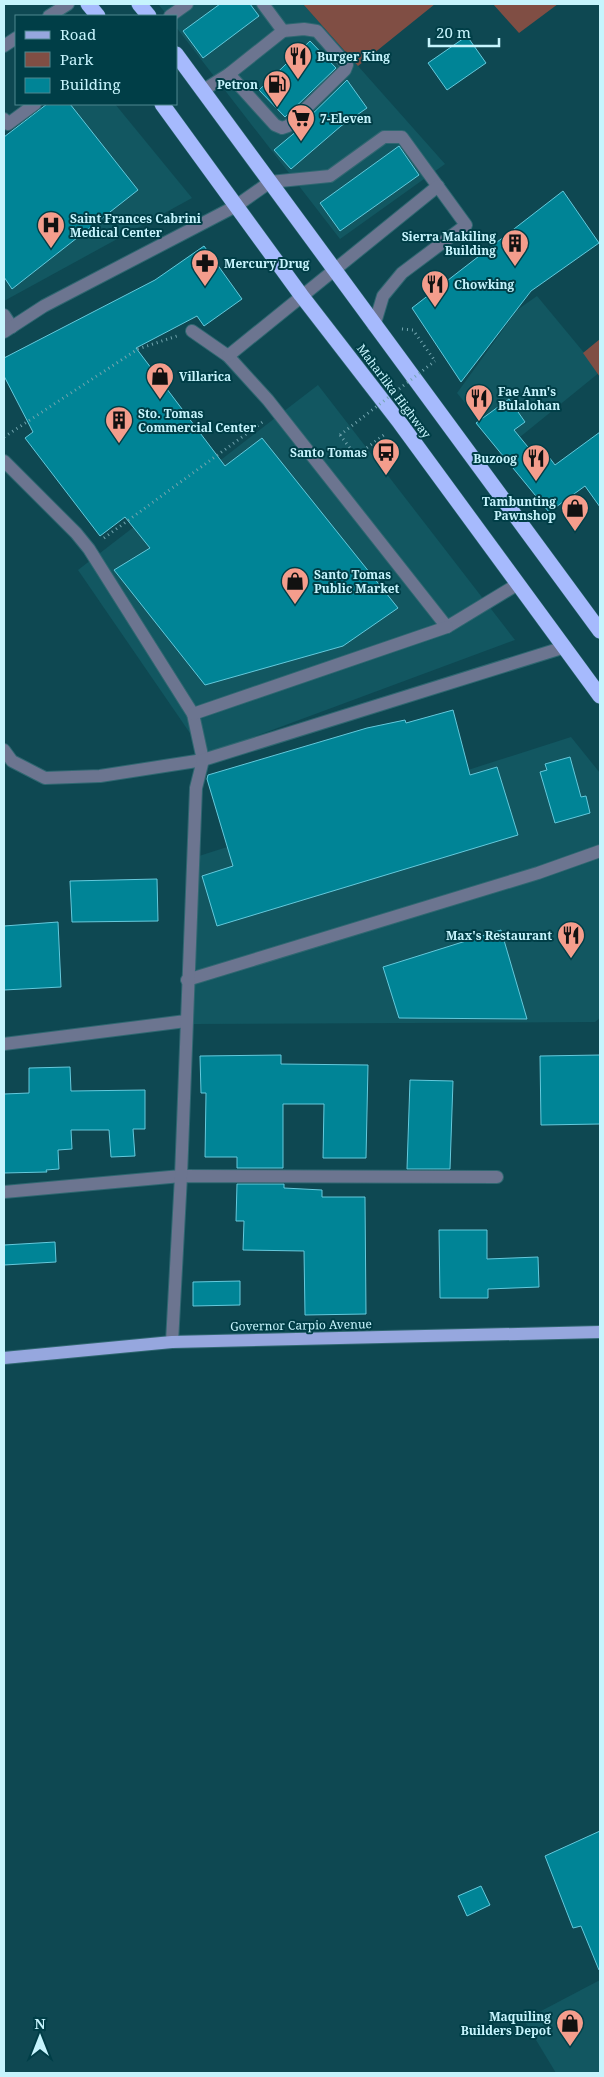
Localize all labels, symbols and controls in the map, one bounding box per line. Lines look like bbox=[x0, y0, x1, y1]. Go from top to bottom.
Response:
legend bbox=[15, 15, 178, 105]
scale bar bbox=[429, 15, 499, 47]
text: 20 m bbox=[436, 22, 471, 42]
text: Road bbox=[60, 24, 96, 44]
restaurant icon: Burger King bbox=[283, 41, 313, 80]
place label: Burger King bbox=[317, 48, 390, 65]
text: Park bbox=[60, 49, 94, 69]
fuel station icon: Petron bbox=[262, 69, 292, 108]
text: Building bbox=[60, 74, 121, 94]
place label: Petron bbox=[217, 76, 258, 93]
supermarket icon: 7-Eleven bbox=[286, 103, 316, 142]
place label: 7-Eleven bbox=[320, 110, 372, 127]
hospital icon: Saint Frances Cabrini Medical Center bbox=[36, 210, 66, 249]
place label: Saint Frances Cabrini Medical Center bbox=[70, 210, 202, 241]
place label: Sierra Makiling Building bbox=[402, 228, 496, 259]
building icon: Sierra Makiling Building bbox=[500, 228, 530, 267]
pharmacy icon: Mercury Drug bbox=[190, 248, 220, 287]
place label: Mercury Drug bbox=[224, 255, 310, 272]
restaurant icon: Chowking bbox=[420, 269, 450, 308]
place label: Chowking bbox=[454, 276, 515, 293]
street label: Maharlika Highway bbox=[353, 341, 435, 442]
shop icon: Villarica bbox=[145, 361, 175, 400]
place label: Villarica bbox=[179, 368, 231, 385]
restaurant icon: Fae Ann's Bulalohan bbox=[464, 383, 494, 422]
place label: Fae Ann's Bulalohan bbox=[498, 383, 560, 414]
building icon: Sto. Tomas Commercial Center bbox=[104, 405, 134, 444]
place label: Sto. Tomas Commercial Center bbox=[138, 405, 257, 436]
bus stop icon: Santo Tomas bbox=[371, 437, 401, 476]
restaurant icon: Buzoog bbox=[521, 443, 551, 482]
place label: Santo Tomas bbox=[290, 444, 367, 461]
place label: Buzoog bbox=[473, 450, 517, 467]
place label: Tambunting Pawnshop bbox=[482, 493, 556, 524]
shop icon: Tambunting Pawnshop bbox=[560, 493, 590, 532]
shop icon: Santo Tomas Public Market bbox=[280, 566, 310, 605]
place label: Santo Tomas Public Market bbox=[314, 566, 400, 597]
restaurant icon: Max's Restaurant bbox=[556, 920, 586, 959]
place label: Max's Restaurant bbox=[446, 927, 552, 944]
street label: Governor Carpio Avenue bbox=[230, 1315, 372, 1335]
place label: Maquiling Builders Depot bbox=[461, 2008, 551, 2039]
shop icon: Maquiling Builders Depot bbox=[555, 2008, 585, 2047]
north arrow bbox=[15, 2012, 65, 2062]
text: N bbox=[34, 2014, 46, 2033]

